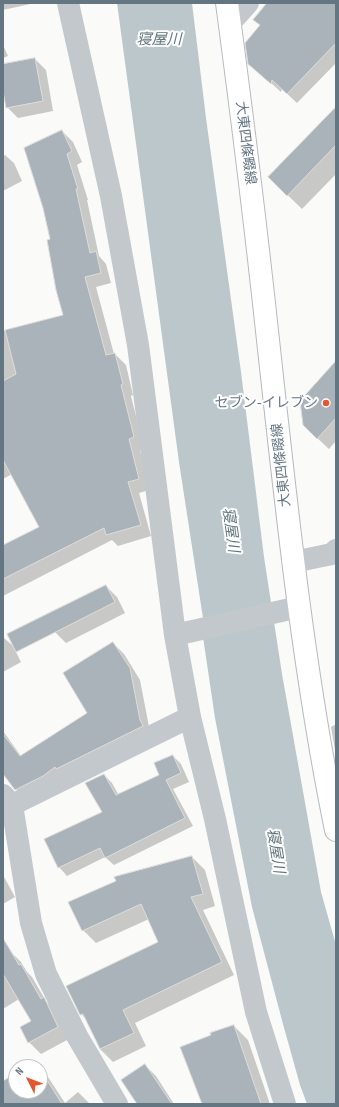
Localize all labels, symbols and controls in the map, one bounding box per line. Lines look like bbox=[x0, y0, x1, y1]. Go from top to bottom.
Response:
water label: 寝屋川 bbox=[137, 31, 181, 49]
street label: 大東四條畷線 bbox=[232, 100, 258, 186]
place label: セブン-イレブン bbox=[215, 395, 318, 411]
marker: セブン-イレブン bbox=[321, 398, 331, 408]
street label: 大東四條畷線 bbox=[269, 422, 295, 508]
water label: 寝屋川 bbox=[218, 506, 242, 554]
water label: 寝屋川 bbox=[263, 827, 287, 875]
north arrow bbox=[8, 1059, 48, 1099]
text: N bbox=[13, 1065, 26, 1078]

